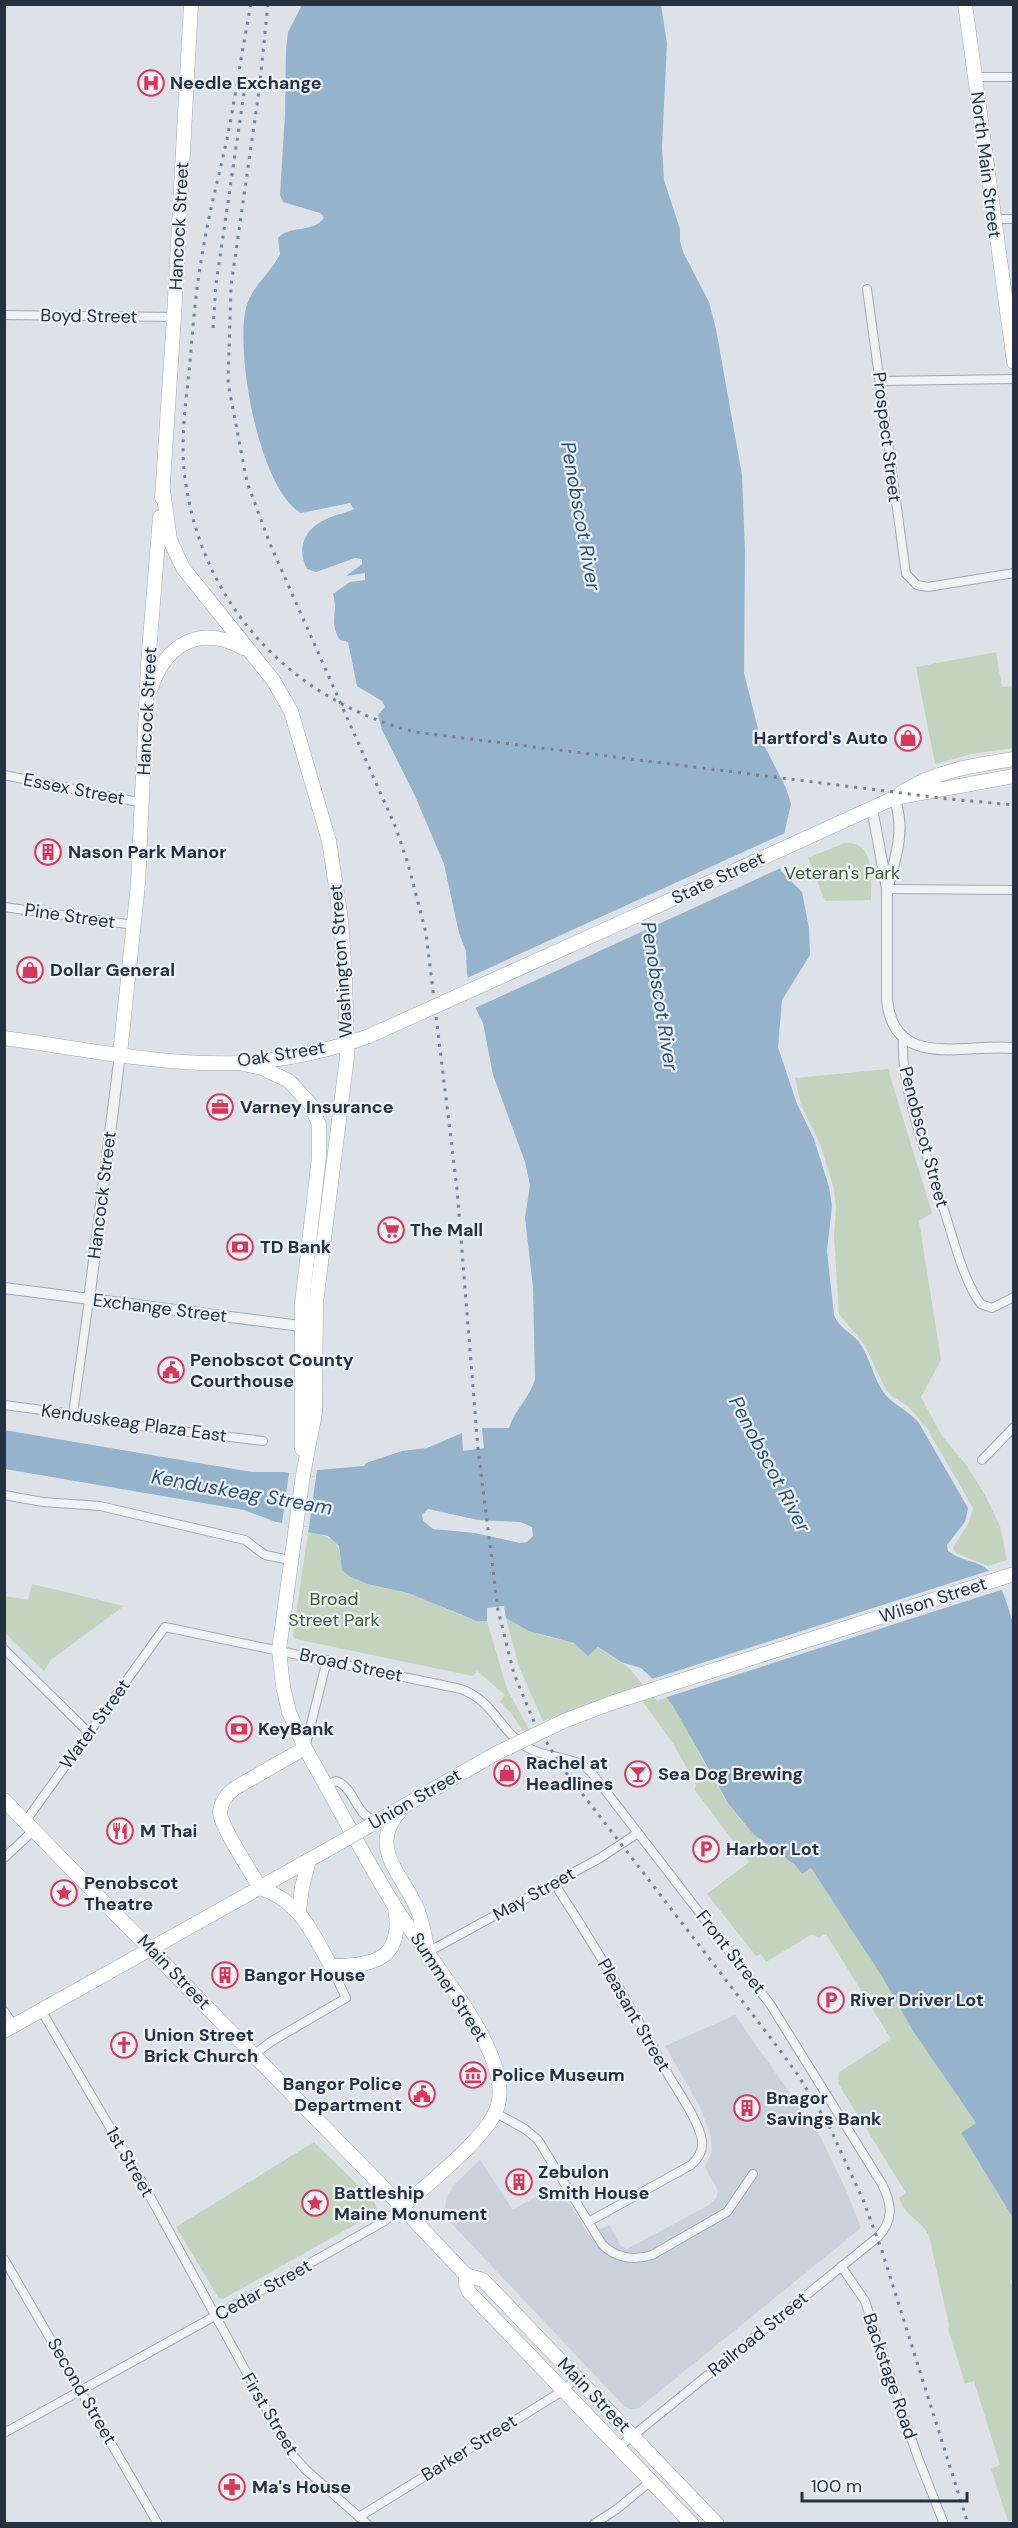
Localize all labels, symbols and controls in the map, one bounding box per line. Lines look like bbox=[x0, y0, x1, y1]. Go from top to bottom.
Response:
hospital icon: Needle Exchange bbox=[136, 68, 166, 98]
place label: Needle Exchange bbox=[170, 71, 322, 95]
street label: North Main Street bbox=[965, 90, 1007, 240]
street label: Hancock Street bbox=[164, 161, 194, 291]
street label: Boyd Street bbox=[40, 303, 138, 329]
street label: Prospect Street bbox=[867, 371, 907, 503]
water label: Penobscot River bbox=[555, 440, 607, 593]
street label: Hancock Street bbox=[132, 646, 162, 776]
shop icon: Hartford's Auto bbox=[893, 723, 923, 753]
place label: Hartford's Auto bbox=[754, 726, 888, 750]
street label: Essex Street bbox=[21, 767, 127, 811]
building icon: Nason Park Manor bbox=[33, 837, 63, 867]
place label: Nason Park Manor bbox=[68, 840, 227, 864]
street label: State Street bbox=[668, 846, 768, 910]
park label: Veteran's Park bbox=[784, 861, 900, 885]
street label: Washington Street bbox=[324, 883, 358, 1039]
street label: Pine Street bbox=[23, 898, 117, 934]
water label: Penobscot River bbox=[635, 920, 685, 1073]
shop icon: Dollar General bbox=[15, 955, 45, 985]
place label: Dollar General bbox=[50, 958, 175, 982]
street label: Oak Street bbox=[235, 1035, 327, 1073]
street label: Penobscot Street bbox=[894, 1064, 954, 1210]
office icon: Varney Insurance bbox=[205, 1092, 235, 1122]
place label: Varney Insurance bbox=[240, 1095, 394, 1119]
street label: Hancock Street bbox=[82, 1130, 122, 1260]
supermarket icon: The Mall bbox=[376, 1215, 406, 1245]
place label: The Mall bbox=[410, 1218, 483, 1242]
bank icon: TD Bank bbox=[225, 1232, 255, 1262]
place label: TD Bank bbox=[260, 1235, 332, 1259]
street label: Exchange Street bbox=[91, 1288, 229, 1328]
place label: Penobscot County Courthouse bbox=[190, 1348, 354, 1393]
public building icon: Penobscot County Courthouse bbox=[156, 1355, 186, 1385]
water label: Penobscot River bbox=[723, 1391, 817, 1537]
street label: Kenduskeag Plaza East bbox=[40, 1398, 228, 1448]
water label: Kenduskeag Stream bbox=[149, 1463, 335, 1521]
street label: Wilson Street bbox=[876, 1571, 990, 1629]
park label: Broad Street Park bbox=[288, 1587, 380, 1632]
street label: Broad Street bbox=[297, 1642, 405, 1688]
street label: Water Street bbox=[54, 1674, 136, 1774]
bank icon: KeyBank bbox=[224, 1714, 254, 1744]
place label: KeyBank bbox=[258, 1717, 334, 1741]
place label: Rachel at Headlines bbox=[526, 1751, 613, 1796]
shop icon: Rachel at Headlines bbox=[492, 1758, 522, 1788]
bar icon: Sea Dog Brewing bbox=[623, 1759, 653, 1789]
place label: Sea Dog Brewing bbox=[658, 1762, 803, 1786]
street label: Union Street bbox=[364, 1763, 466, 1835]
restaurant icon: M Thai bbox=[105, 1816, 135, 1846]
place label: M Thai bbox=[140, 1819, 198, 1843]
parking icon: Harbor Lot bbox=[691, 1834, 721, 1864]
place label: Harbor Lot bbox=[726, 1837, 819, 1861]
street label: May Street bbox=[489, 1862, 579, 1926]
place label: Penobscot Theatre bbox=[84, 1871, 178, 1916]
place icon: Penobscot Theatre bbox=[49, 1878, 79, 1908]
street label: Front Street bbox=[691, 1905, 771, 1999]
street label: Summer Street bbox=[405, 1928, 493, 2046]
street label: Main Street bbox=[132, 1929, 216, 2015]
street label: Pleasant Street bbox=[592, 1954, 676, 2076]
building icon: Bangor House bbox=[210, 1960, 240, 1990]
place label: Bangor House bbox=[244, 1963, 366, 1987]
parking icon: River Driver Lot bbox=[816, 1985, 846, 2015]
place label: River Driver Lot bbox=[850, 1988, 984, 2012]
place label: Union Street Brick Church bbox=[144, 2023, 258, 2068]
church icon: Union Street Brick Church bbox=[109, 2030, 139, 2060]
museum icon: Police Museum bbox=[458, 2060, 488, 2090]
place label: Police Museum bbox=[492, 2063, 625, 2087]
place label: Bangor Police Department bbox=[283, 2072, 402, 2117]
public building icon: Bangor Police Department bbox=[407, 2079, 437, 2109]
place label: Bnagor Savings Bank bbox=[766, 2086, 882, 2131]
building icon: Bnagor Savings Bank bbox=[732, 2093, 762, 2123]
street label: 1st Street bbox=[100, 2123, 160, 2201]
place label: Zebulon Smith House bbox=[538, 2160, 649, 2205]
building icon: Zebulon Smith House bbox=[504, 2167, 534, 2197]
place label: Battleship Maine Monument bbox=[334, 2181, 487, 2226]
place icon: Battleship Maine Monument bbox=[300, 2188, 330, 2218]
street label: Cedar Street bbox=[211, 2254, 315, 2326]
street label: Railroad Street bbox=[703, 2286, 813, 2382]
street label: Backstage Road bbox=[857, 2310, 923, 2442]
street label: Second Street bbox=[42, 2333, 122, 2449]
street label: Main Street bbox=[552, 2352, 636, 2438]
street label: First Street bbox=[236, 2368, 304, 2460]
street label: Barker Street bbox=[417, 2409, 521, 2487]
scale bar bbox=[802, 2465, 967, 2503]
pharmacy icon: Ma's House bbox=[217, 2472, 247, 2502]
text: 100 m bbox=[811, 2474, 862, 2498]
place label: Ma's House bbox=[252, 2475, 351, 2499]

